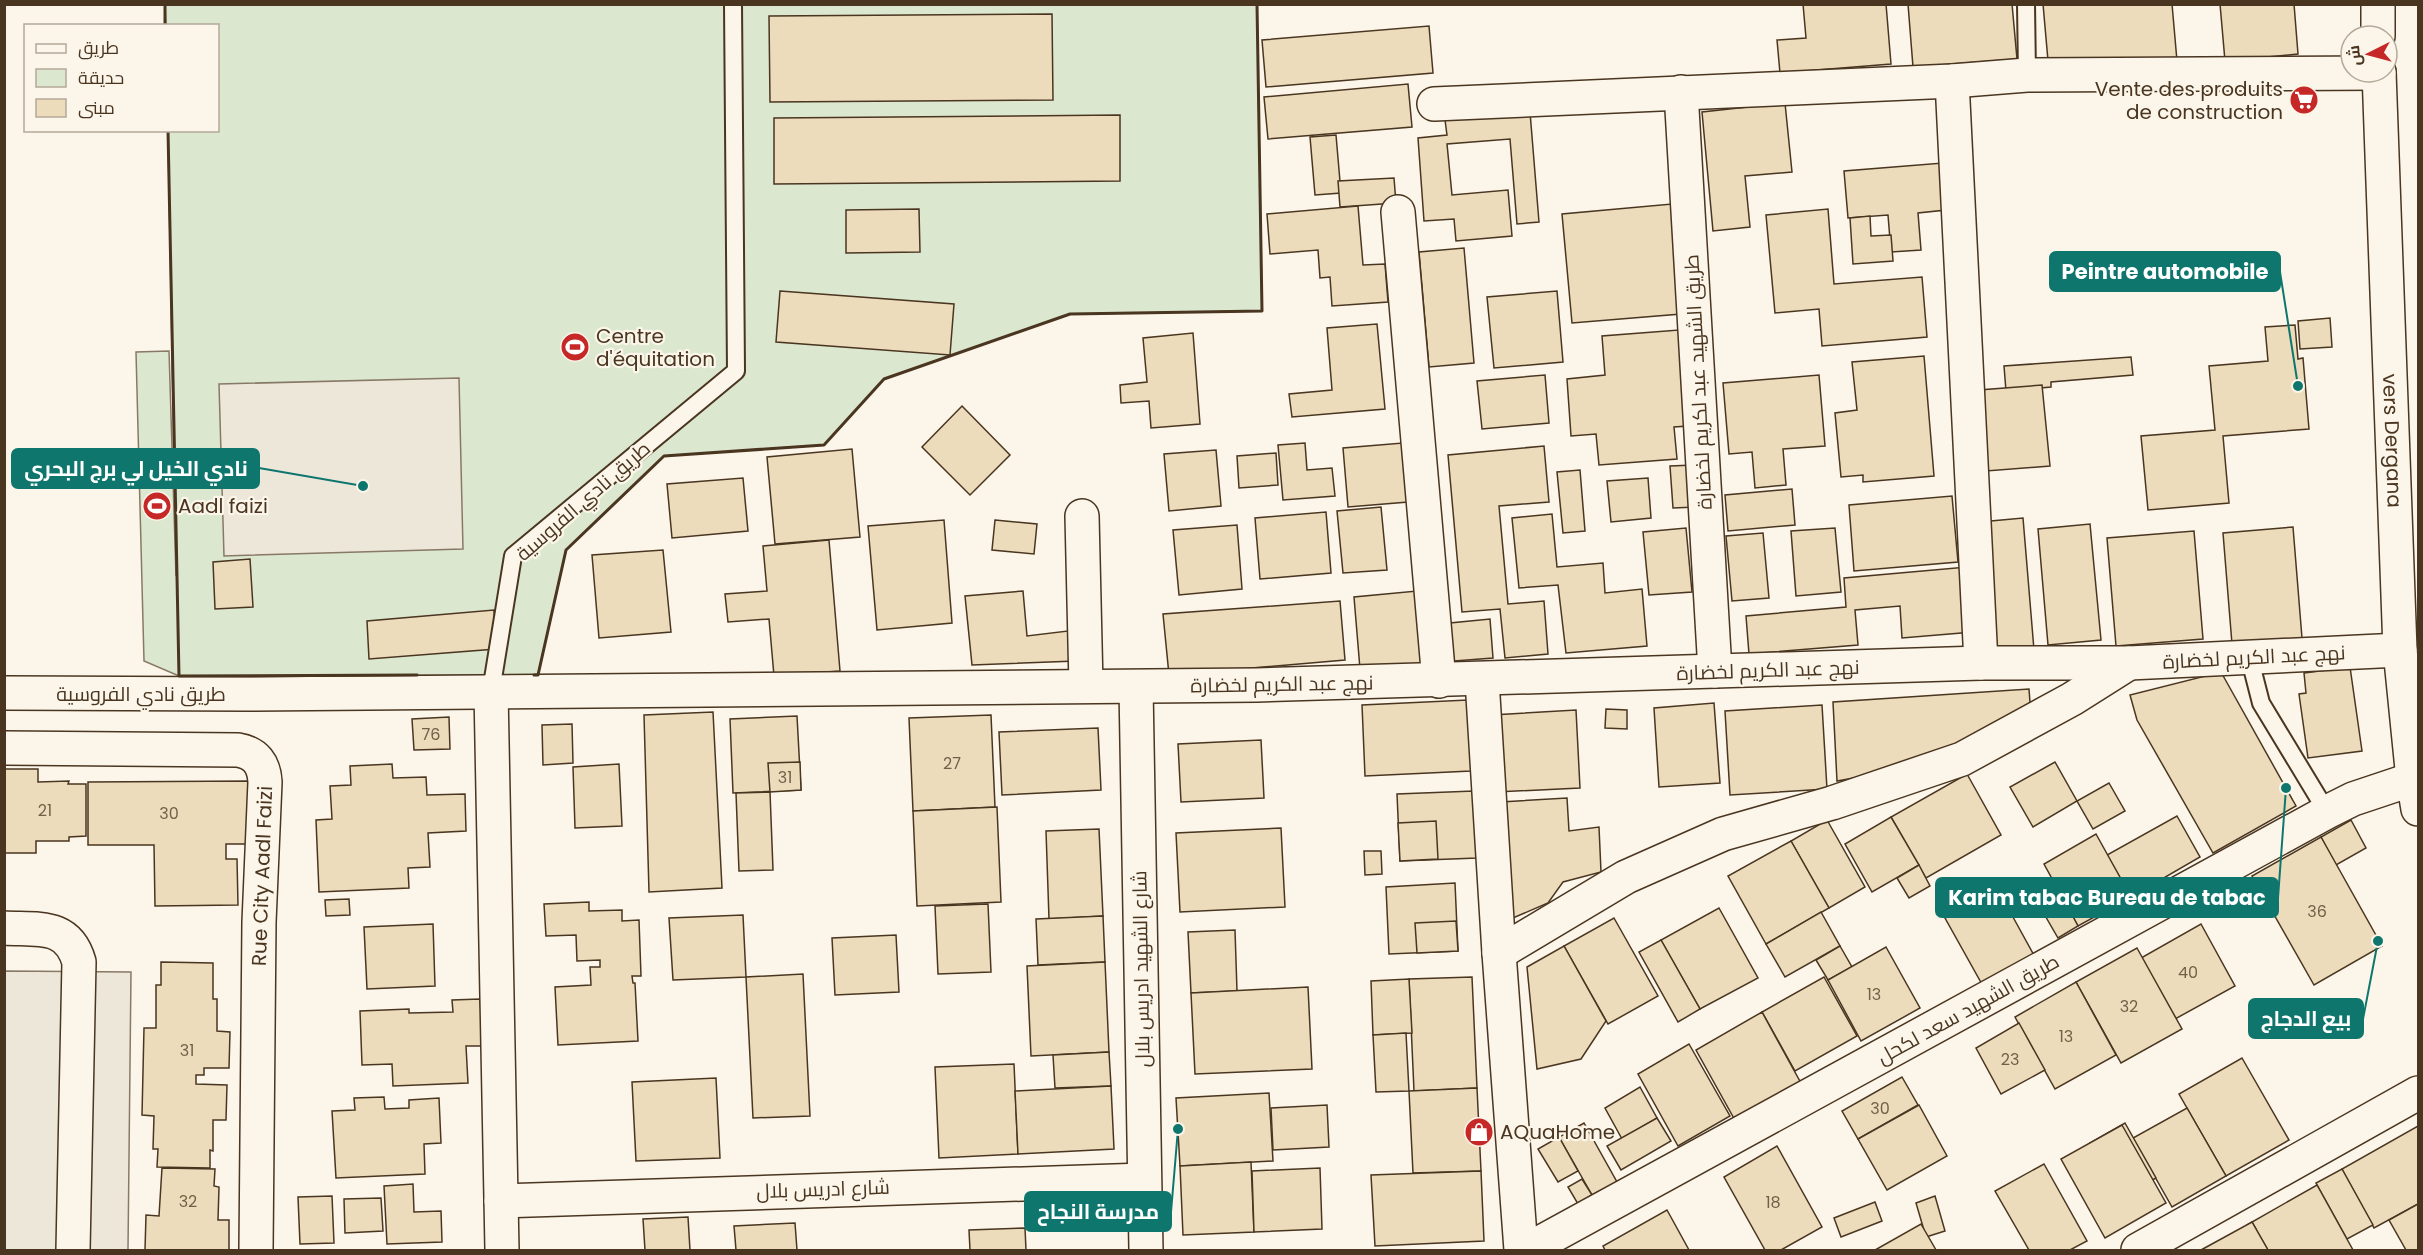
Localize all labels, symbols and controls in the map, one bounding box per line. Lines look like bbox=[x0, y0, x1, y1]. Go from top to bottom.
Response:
legend bbox=[24, 24, 219, 132]
north arrow bbox=[2339, 24, 2399, 84]
text: طريق bbox=[78, 35, 119, 60]
text: ش bbox=[2342, 44, 2367, 67]
text: حديقة bbox=[78, 65, 124, 90]
place label: Vente des produits de construction bbox=[2095, 75, 2283, 126]
supermarket icon: Vente des produits de construction bbox=[2288, 84, 2320, 116]
text: مبنى bbox=[78, 95, 115, 120]
callout: Peintre automobile bbox=[2050, 252, 2280, 291]
street label: طريق الشهيد عبد لكريم لخضارة bbox=[1677, 254, 1719, 510]
text: Peintre automobile bbox=[2062, 257, 2268, 286]
place label: Centre d'équitation bbox=[596, 322, 715, 373]
sports icon: Centre d'équitation bbox=[559, 331, 591, 363]
street label: vers Dergana bbox=[2376, 373, 2409, 508]
street label: طريق نادي الفروسية bbox=[510, 435, 658, 569]
callout: نادي الخيل لي برج البحري bbox=[12, 449, 259, 488]
text: نادي الخيل لي برج البحري bbox=[24, 454, 248, 486]
sports icon: Aadl faizi bbox=[141, 490, 173, 522]
place label: Aadl faizi bbox=[178, 492, 268, 520]
street label: نهج عبد الكريم لخضارة bbox=[2162, 638, 2346, 676]
street label: نهج عبد الكريم لخضارة bbox=[1676, 653, 1860, 687]
street label: نهج عبد الكريم لخضارة bbox=[1190, 668, 1374, 700]
street label: طريق نادي الفروسية bbox=[56, 680, 226, 710]
house number: 76 bbox=[422, 723, 440, 746]
house number: 27 bbox=[943, 752, 961, 775]
house number: 31 bbox=[778, 766, 792, 789]
street label: Rue City Aadl Faizi bbox=[245, 785, 279, 967]
house number: 21 bbox=[38, 799, 52, 822]
house number: 30 bbox=[159, 802, 179, 825]
street label: شارع الشهيد ادريس بلال bbox=[1125, 870, 1157, 1068]
callout: Karim tabac Bureau de tabac bbox=[1936, 878, 2278, 917]
text: Karim tabac Bureau de tabac bbox=[1948, 883, 2266, 912]
house number: 36 bbox=[2307, 900, 2327, 923]
street label: طريق الشهيد سعد لكحل bbox=[1872, 947, 2064, 1071]
house number: 40 bbox=[2178, 961, 2198, 984]
house number: 13 bbox=[1867, 983, 1881, 1006]
house number: 32 bbox=[2120, 995, 2138, 1018]
callout: بيع الدجاج bbox=[2249, 999, 2363, 1038]
text: بيع الدجاج bbox=[2261, 1004, 2351, 1033]
house number: 13 bbox=[2059, 1025, 2073, 1048]
house number: 31 bbox=[180, 1039, 194, 1062]
house number: 23 bbox=[2001, 1048, 2019, 1071]
house number: 30 bbox=[1870, 1097, 1890, 1120]
shop icon: AQuaHome bbox=[1463, 1116, 1495, 1148]
place label: AQuaHome bbox=[1500, 1118, 1615, 1146]
street label: شارع ادريس بلال bbox=[756, 1173, 890, 1205]
house number: 32 bbox=[179, 1190, 197, 1213]
house number: 18 bbox=[1765, 1191, 1781, 1214]
callout: مدرسة النجاح bbox=[1025, 1192, 1171, 1231]
text: مدرسة النجاح bbox=[1037, 1197, 1159, 1226]

